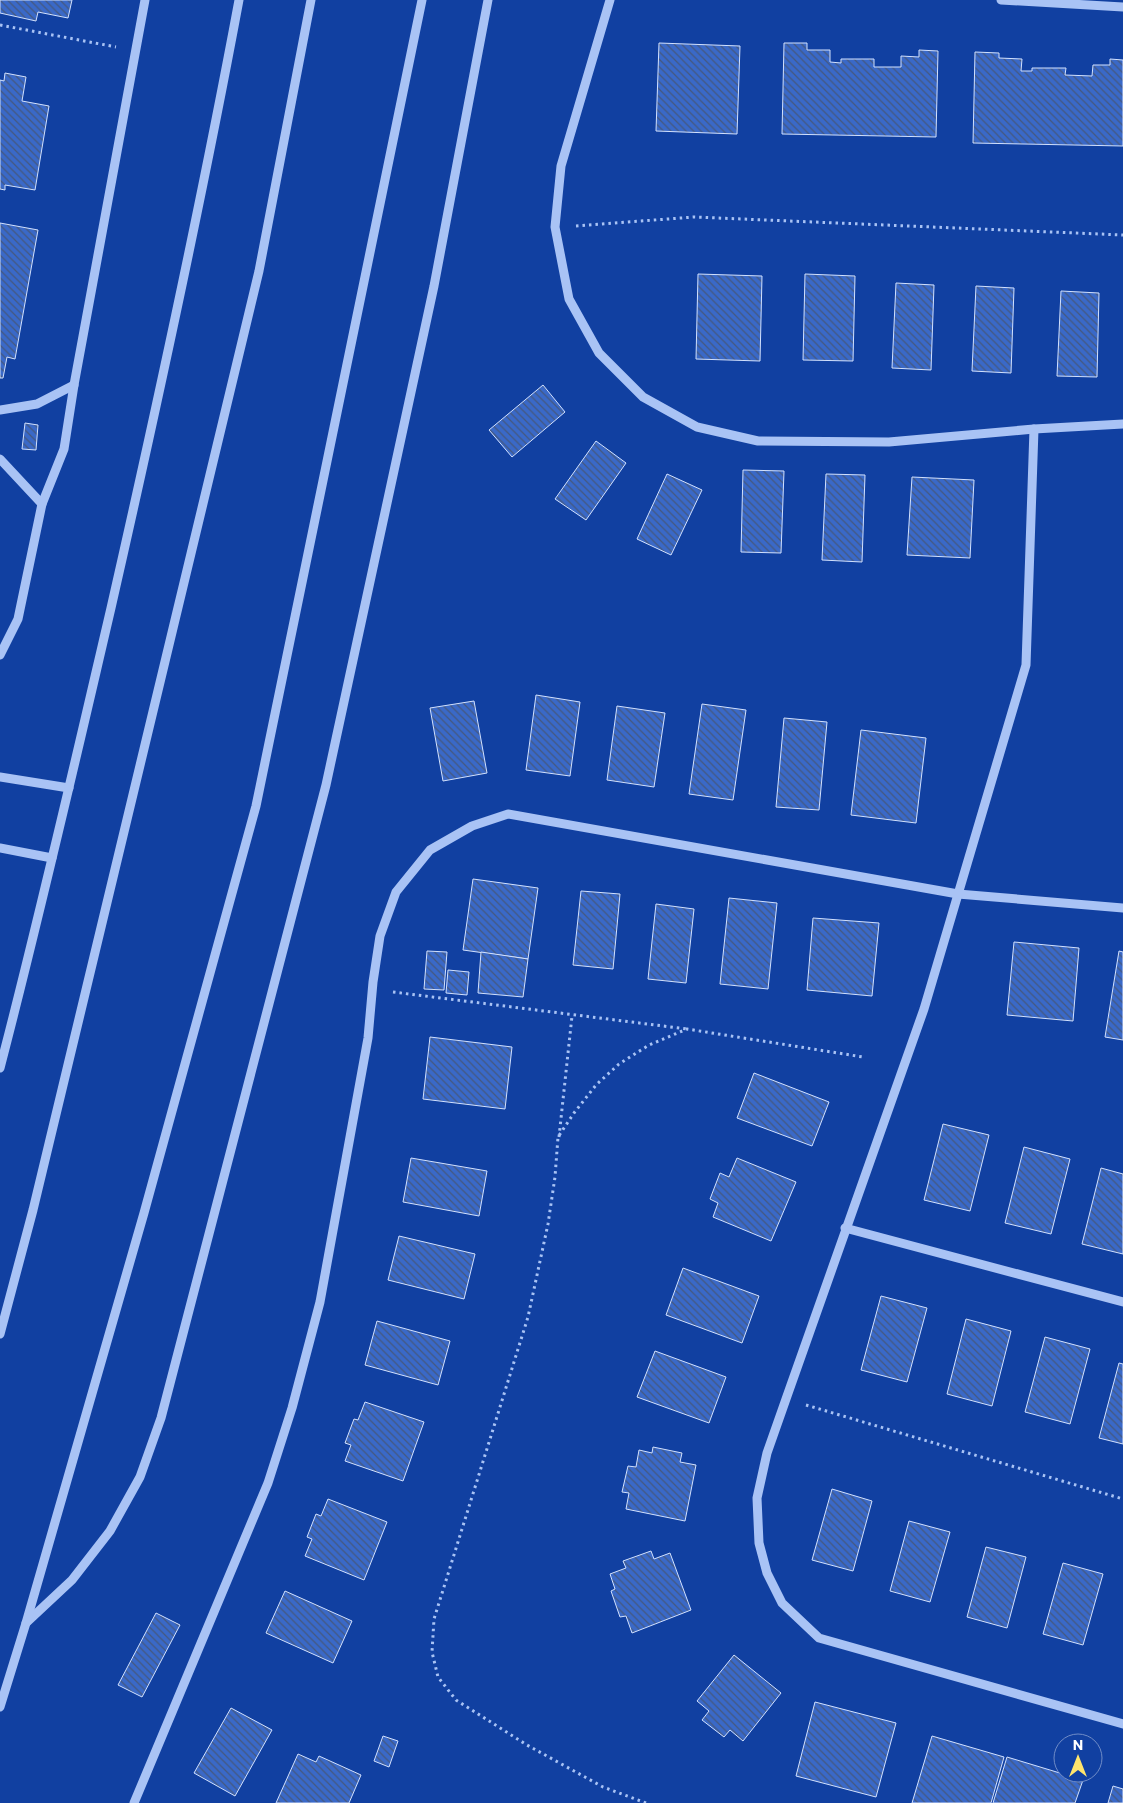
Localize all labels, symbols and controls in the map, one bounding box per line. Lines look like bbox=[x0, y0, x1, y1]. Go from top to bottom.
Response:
north arrow bbox=[1053, 1733, 1103, 1783]
text: N bbox=[1073, 1736, 1083, 1753]

